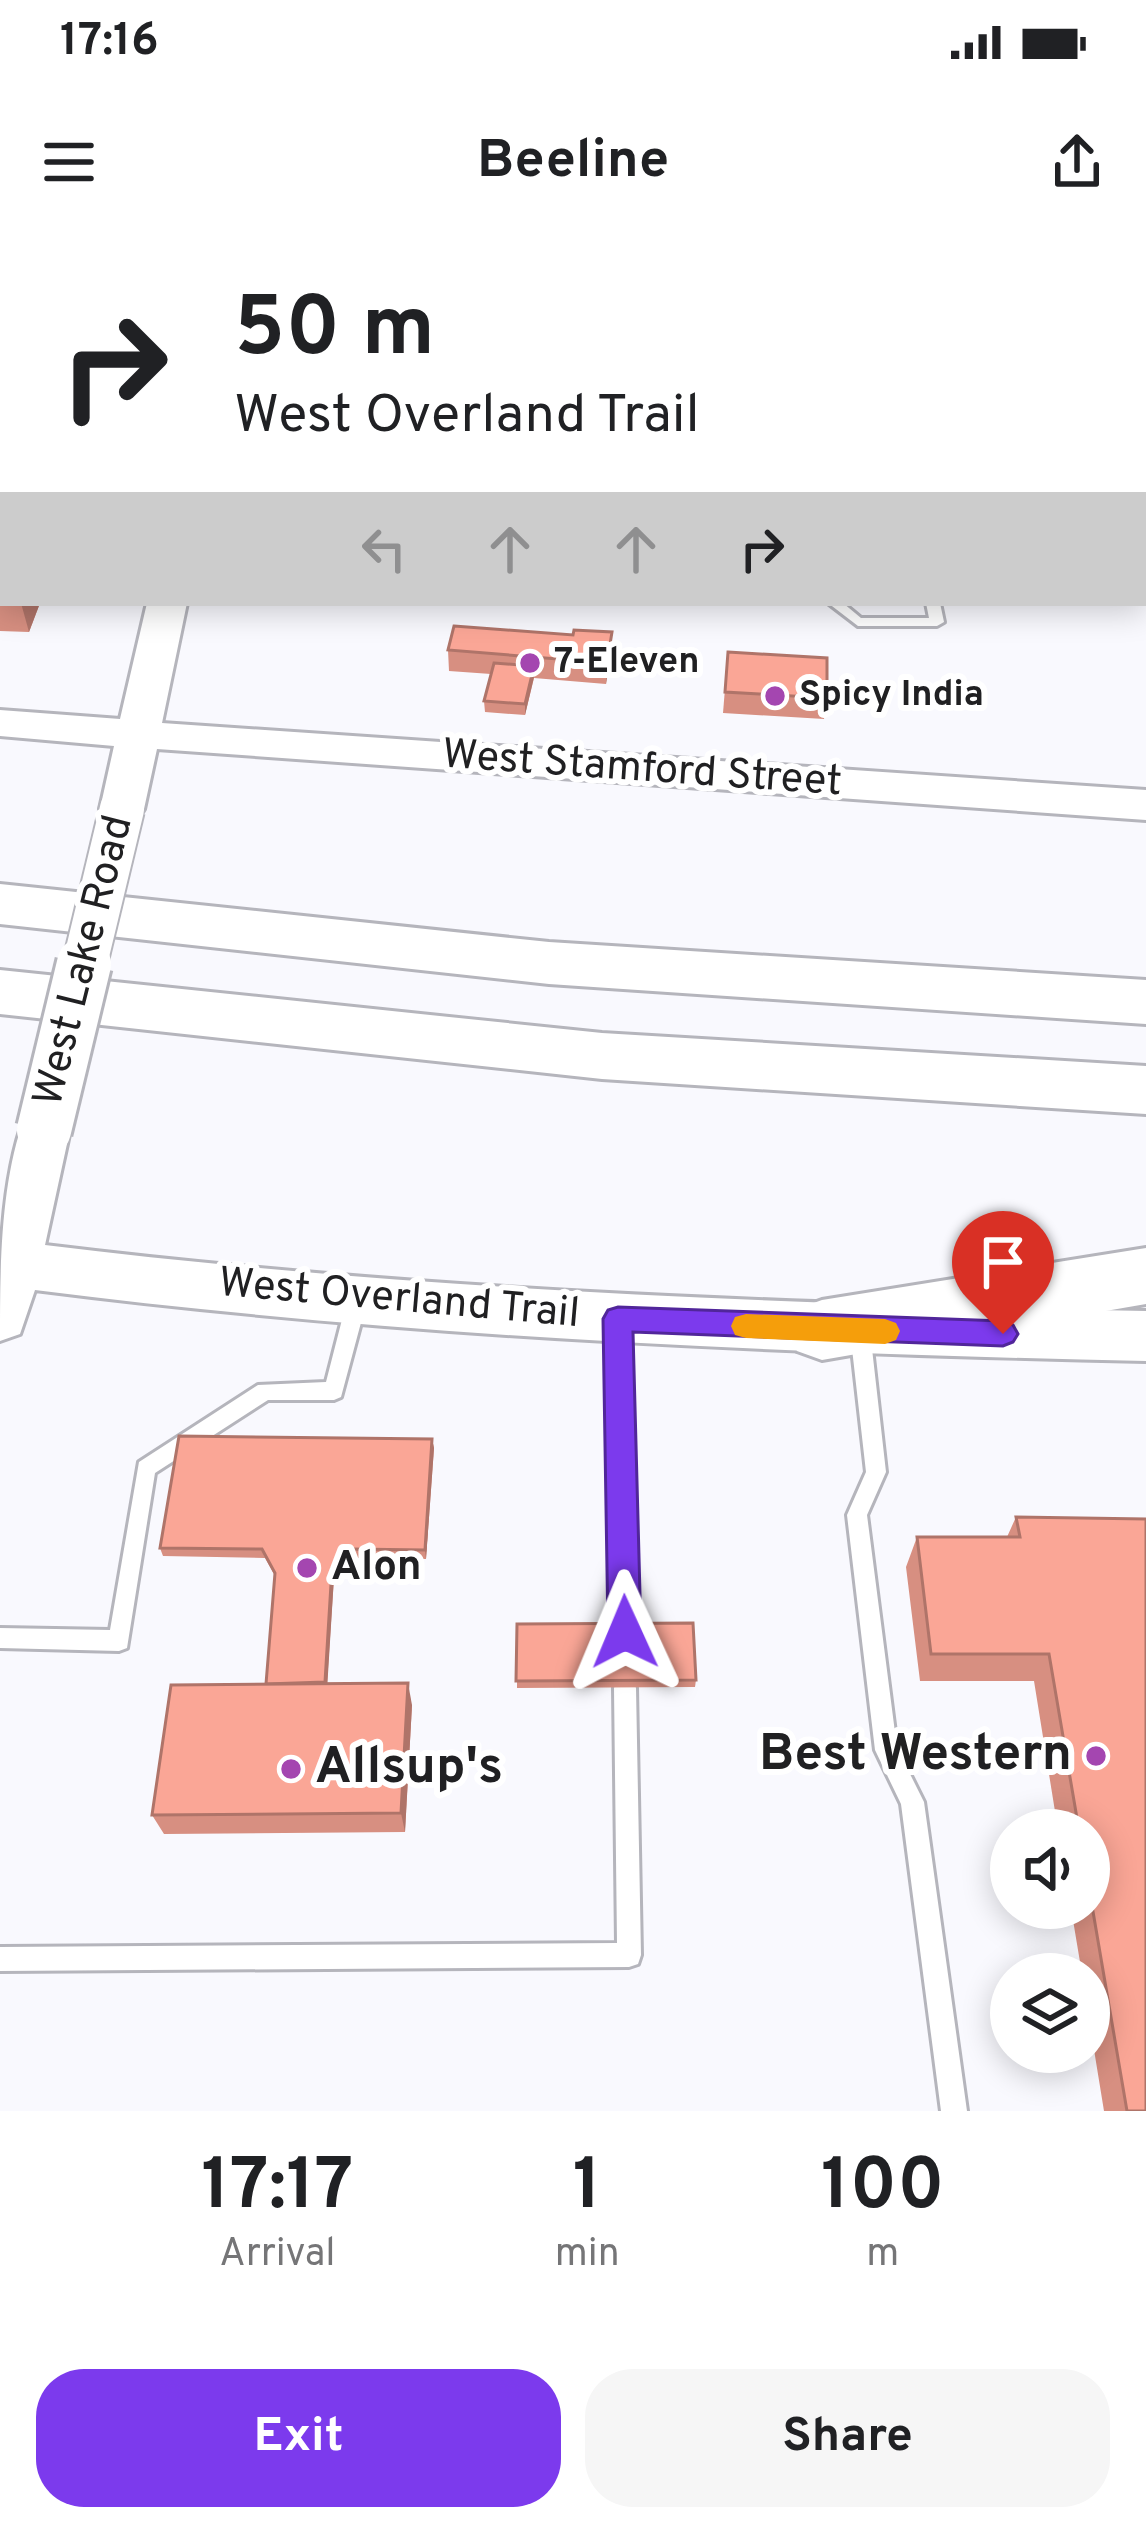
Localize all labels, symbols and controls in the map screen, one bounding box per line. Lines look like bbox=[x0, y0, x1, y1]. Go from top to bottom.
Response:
text: 17:16 bbox=[60, 14, 159, 71]
text: Beeline bbox=[477, 128, 669, 197]
icon: menu bbox=[36, 129, 102, 195]
icon: share bbox=[1044, 129, 1110, 195]
text: 50 m bbox=[234, 279, 435, 385]
icon: right bbox=[36, 288, 192, 444]
text: West Overland Trail bbox=[234, 383, 700, 452]
icon: left bbox=[351, 516, 417, 582]
icon: ahead bbox=[477, 516, 543, 582]
icon: ahead bbox=[603, 516, 669, 582]
icon: right bbox=[729, 516, 795, 582]
place label: 7-Eleven bbox=[554, 640, 700, 686]
marker: 7-Eleven bbox=[517, 650, 543, 676]
place label: Spicy India bbox=[799, 673, 984, 719]
marker: Spicy India bbox=[762, 683, 788, 709]
street label: West Stamford Street bbox=[440, 730, 844, 810]
street label: West Lake Road bbox=[23, 810, 147, 1112]
pin bbox=[952, 1211, 1054, 1334]
icon: arrive bbox=[970, 1229, 1036, 1295]
street label: West Overland Trail bbox=[216, 1258, 582, 1342]
place label: Alon bbox=[331, 1542, 422, 1595]
marker: Alon bbox=[294, 1555, 320, 1581]
position arrow bbox=[562, 1569, 688, 1695]
place label: Best Western bbox=[759, 1724, 1072, 1789]
place label: Allsup's bbox=[315, 1737, 503, 1802]
marker: Best Western bbox=[1083, 1743, 1109, 1769]
marker: Allsup's bbox=[278, 1756, 304, 1782]
map controls bbox=[990, 1809, 1110, 2073]
button: sound bbox=[990, 1809, 1110, 1929]
button: layers bbox=[990, 1953, 1110, 2073]
text: 17:17 bbox=[201, 2143, 353, 2235]
text: 1 bbox=[573, 2143, 602, 2235]
text: 100 bbox=[821, 2143, 945, 2235]
text: Arrival bbox=[219, 2231, 336, 2280]
text: min bbox=[555, 2231, 620, 2280]
text: m bbox=[866, 2231, 899, 2280]
button: Exit bbox=[36, 2369, 561, 2507]
button: Share bbox=[585, 2369, 1110, 2507]

